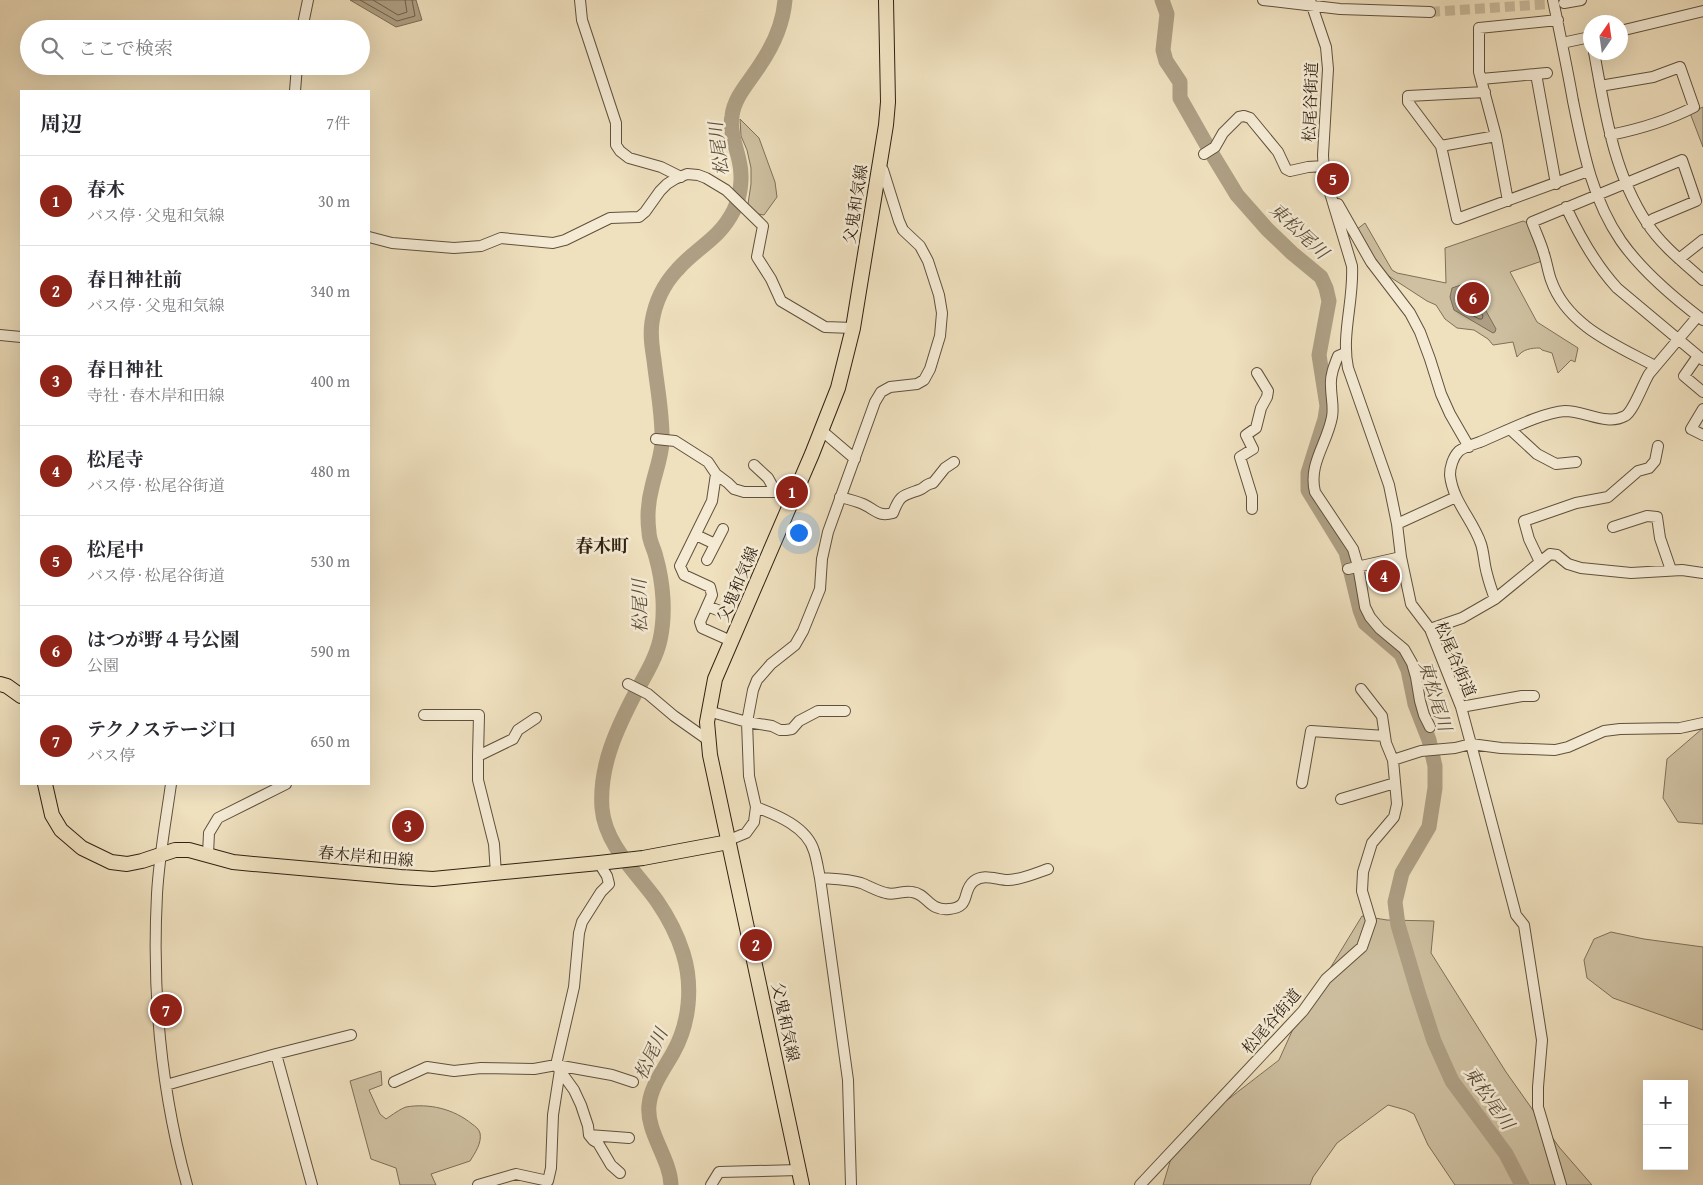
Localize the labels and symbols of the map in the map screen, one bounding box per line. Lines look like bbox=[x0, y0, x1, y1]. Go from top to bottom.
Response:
north arrow bbox=[1583, 15, 1628, 60]
street label: 松尾谷街道 bbox=[1297, 62, 1323, 142]
water label: 松尾川 bbox=[702, 119, 735, 178]
pin: 5 bbox=[1317, 160, 1349, 198]
street label: 父鬼和気線 bbox=[837, 163, 873, 245]
water label: 東松尾川 bbox=[1264, 196, 1336, 266]
pin: 6 bbox=[1457, 279, 1489, 317]
pin: 1 bbox=[776, 473, 808, 511]
your location bbox=[786, 520, 812, 546]
district label: 春木町 bbox=[575, 532, 629, 559]
street label: 父鬼和気線 bbox=[710, 542, 764, 626]
pin: 4 bbox=[1368, 557, 1400, 595]
water label: 松尾川 bbox=[625, 577, 653, 633]
street label: 松尾谷街道 bbox=[1429, 617, 1483, 701]
water label: 東松尾川 bbox=[1412, 657, 1459, 736]
pin: 3 bbox=[392, 807, 424, 845]
street label: 春木岸和田線 bbox=[317, 840, 415, 872]
pin: 2 bbox=[740, 926, 772, 964]
street label: 父鬼和気線 bbox=[766, 980, 806, 1064]
street label: 松尾谷街道 bbox=[1236, 983, 1306, 1059]
pin: 7 bbox=[150, 991, 182, 1029]
water label: 松尾川 bbox=[627, 1022, 675, 1084]
water label: 東松尾川 bbox=[1458, 1060, 1522, 1137]

